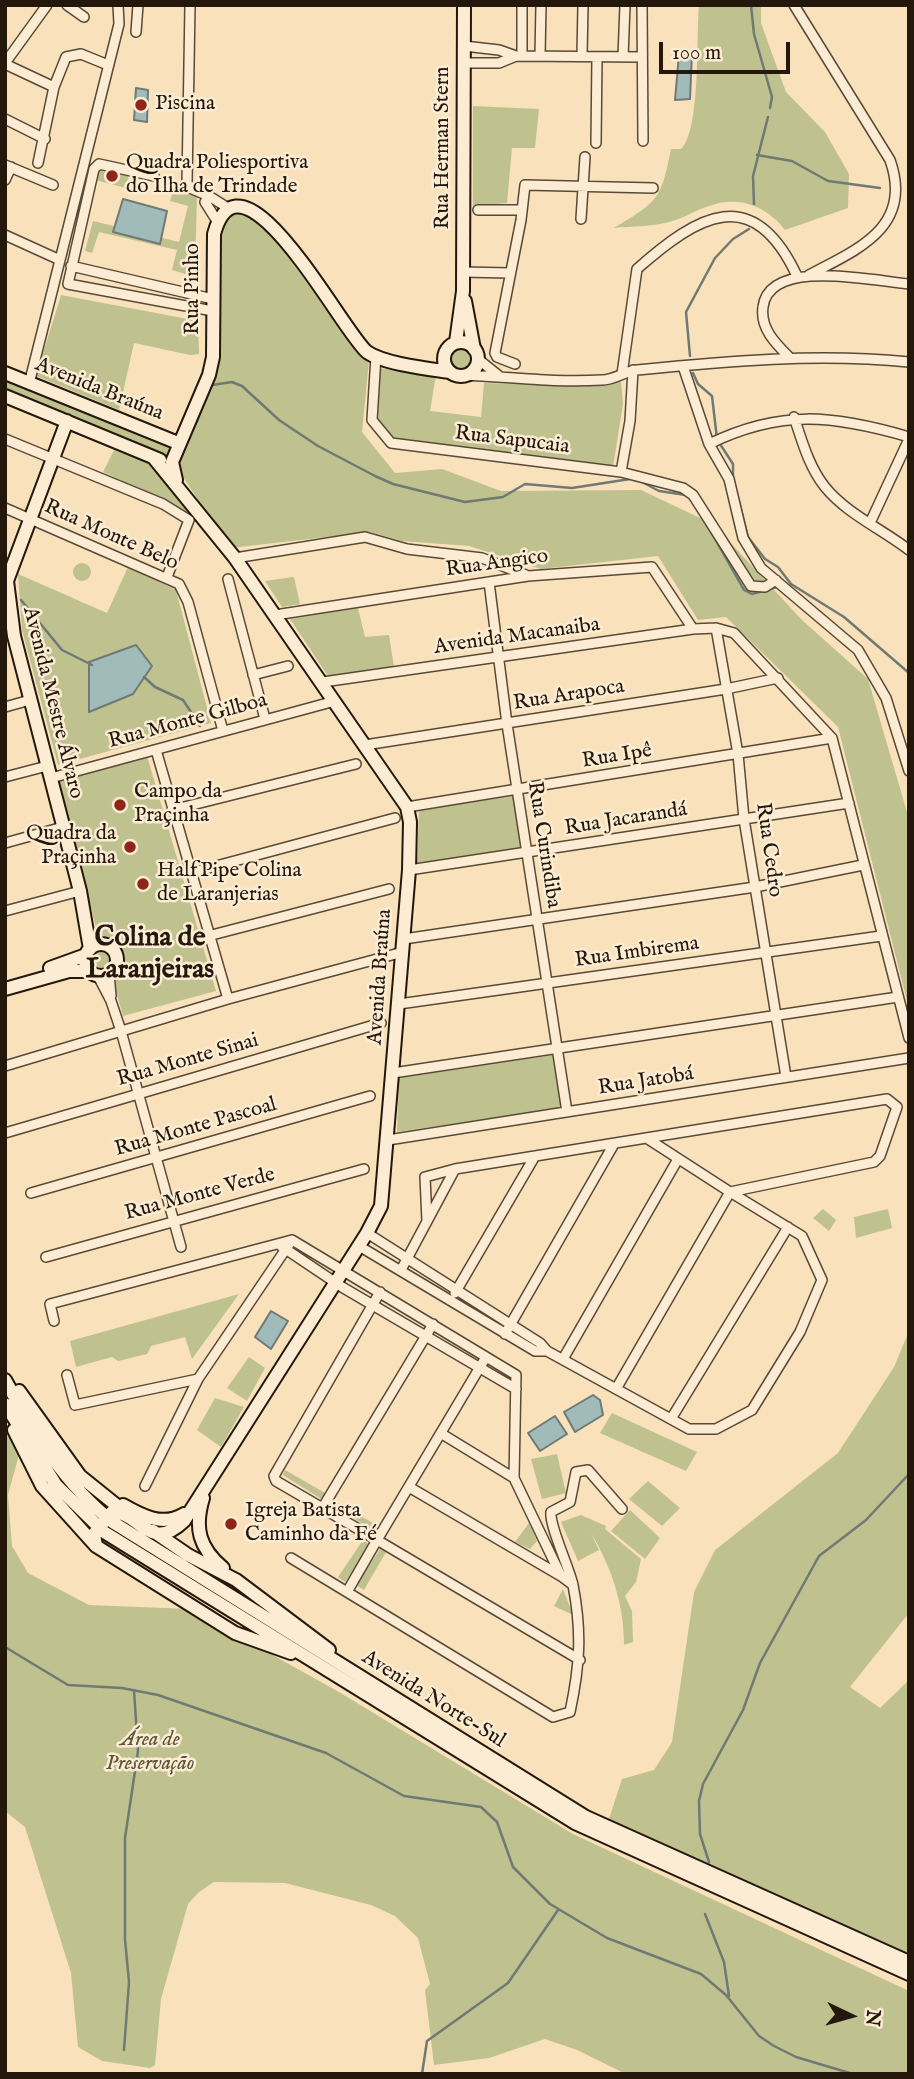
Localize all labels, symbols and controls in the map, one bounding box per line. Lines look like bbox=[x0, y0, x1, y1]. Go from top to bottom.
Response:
scale bar bbox=[662, 28, 793, 72]
text: 100 m bbox=[672, 40, 721, 67]
street label: Rua Herman Stern bbox=[431, 66, 457, 230]
place label: Piscina bbox=[155, 92, 215, 118]
marker: Piscina bbox=[133, 97, 149, 113]
place label: Quadra Poliesportiva do Ilha de Trindade bbox=[126, 151, 308, 201]
marker: Quadra Poliesportiva do Ilha de Trindade bbox=[104, 168, 120, 184]
street label: Rua Pinho bbox=[181, 243, 207, 335]
street label: Avenida Braúna bbox=[31, 353, 167, 427]
street label: Rua Sapucaia bbox=[453, 421, 571, 461]
street label: Rua Monte Belo bbox=[40, 495, 182, 577]
street label: Rua Angico bbox=[444, 544, 550, 584]
street label: Avenida Mestre Álvaro bbox=[16, 604, 88, 802]
street label: Avenida Macanaiba bbox=[432, 613, 602, 661]
street label: Rua Arapoca bbox=[512, 675, 626, 717]
street label: Rua Monte Gilboa bbox=[106, 689, 270, 755]
street label: Rua Ipê bbox=[580, 739, 654, 775]
place label: Campo da Praçinha bbox=[134, 780, 222, 830]
street label: Rua Curindiba bbox=[521, 780, 565, 910]
marker: Campo da Praçinha bbox=[112, 797, 128, 813]
street label: Rua Jacarandá bbox=[563, 798, 689, 842]
street label: Rua Cedro bbox=[749, 801, 787, 899]
place label: Quadra da Praçinha bbox=[26, 822, 116, 872]
marker: Quadra da Praçinha bbox=[122, 839, 138, 855]
place label: HalfPipe Colina de Laranjerias bbox=[157, 859, 302, 909]
marker: HalfPipe Colina de Laranjerias bbox=[135, 876, 151, 892]
street label: Avenida Braúna bbox=[364, 908, 398, 1046]
district label: Colina de Laranjeiras bbox=[86, 922, 214, 988]
street label: Rua Imbirema bbox=[573, 932, 701, 974]
street label: Rua Monte Sinai bbox=[114, 1029, 262, 1093]
street label: Rua Jatobá bbox=[596, 1062, 696, 1102]
street label: Rua Monte Pascoal bbox=[112, 1093, 280, 1163]
street label: Rua Monte Verde bbox=[122, 1163, 278, 1227]
place label: Igreja Batista Caminho da Fé bbox=[245, 1499, 377, 1549]
marker: Igreja Batista Caminho da Fé bbox=[223, 1516, 239, 1532]
street label: Avenida Norte-Sul bbox=[356, 1646, 510, 1754]
park label: Área de Preservação bbox=[106, 1728, 194, 1778]
north arrow bbox=[816, 1981, 886, 2051]
text: N bbox=[859, 2009, 885, 2027]

